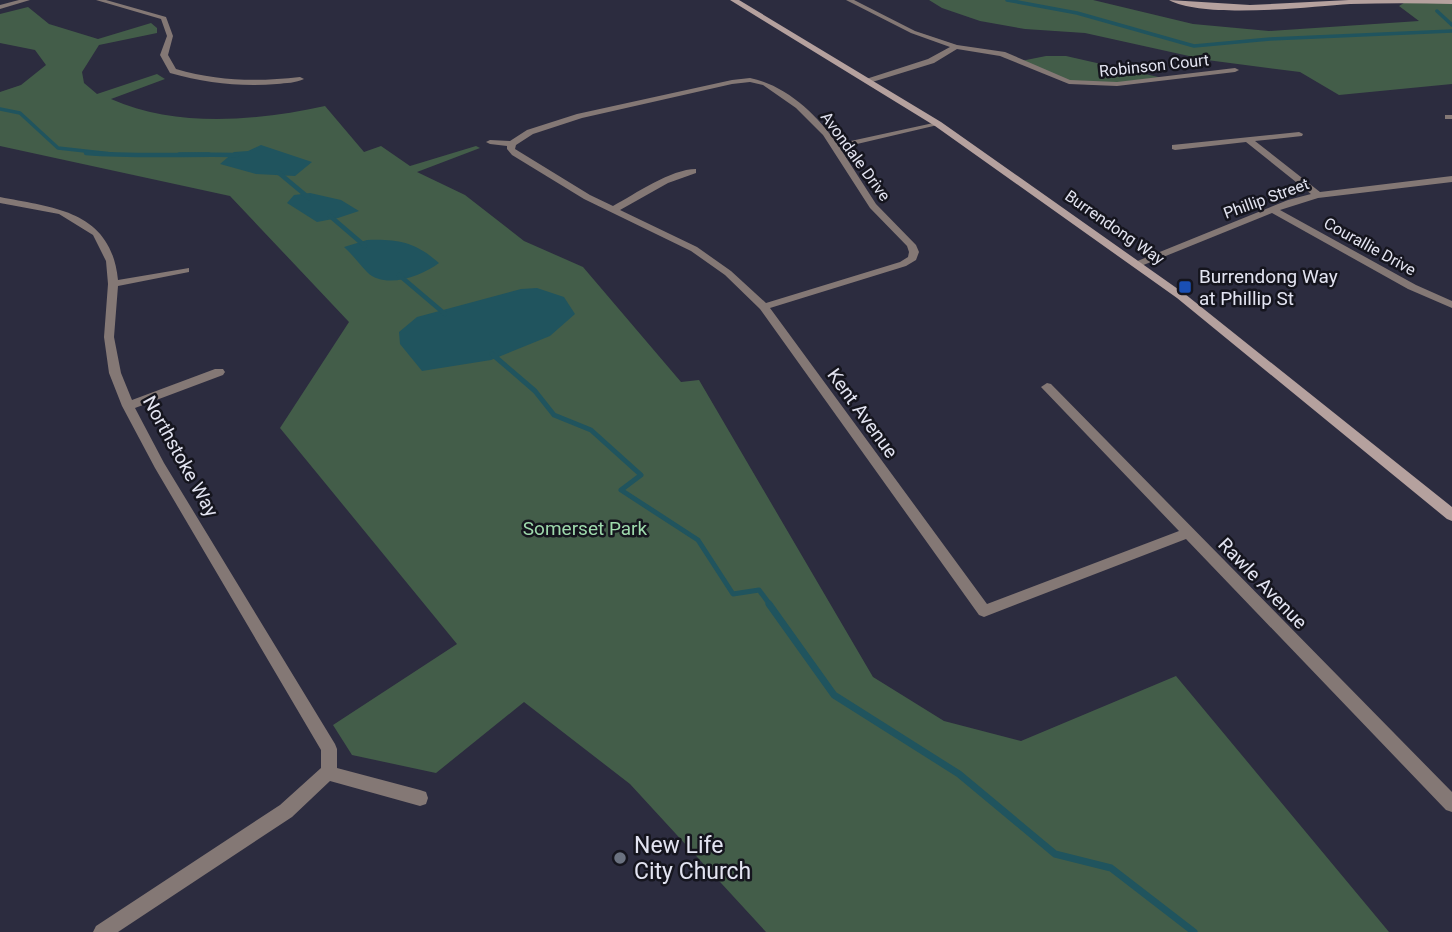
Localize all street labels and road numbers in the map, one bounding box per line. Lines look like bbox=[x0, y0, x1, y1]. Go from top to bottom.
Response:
street label: Robinson Court bbox=[1098, 50, 1210, 81]
street label: Avondale Drive bbox=[817, 108, 894, 205]
street label: Phillip Street bbox=[1221, 174, 1312, 223]
street label: Burrendong Way bbox=[1061, 186, 1168, 269]
street label: Courallie Drive bbox=[1320, 213, 1419, 280]
street label: Kent Avenue bbox=[822, 364, 903, 463]
street label: Northstoke Way bbox=[138, 392, 223, 521]
street label: Rawle Avenue bbox=[1213, 533, 1312, 634]

